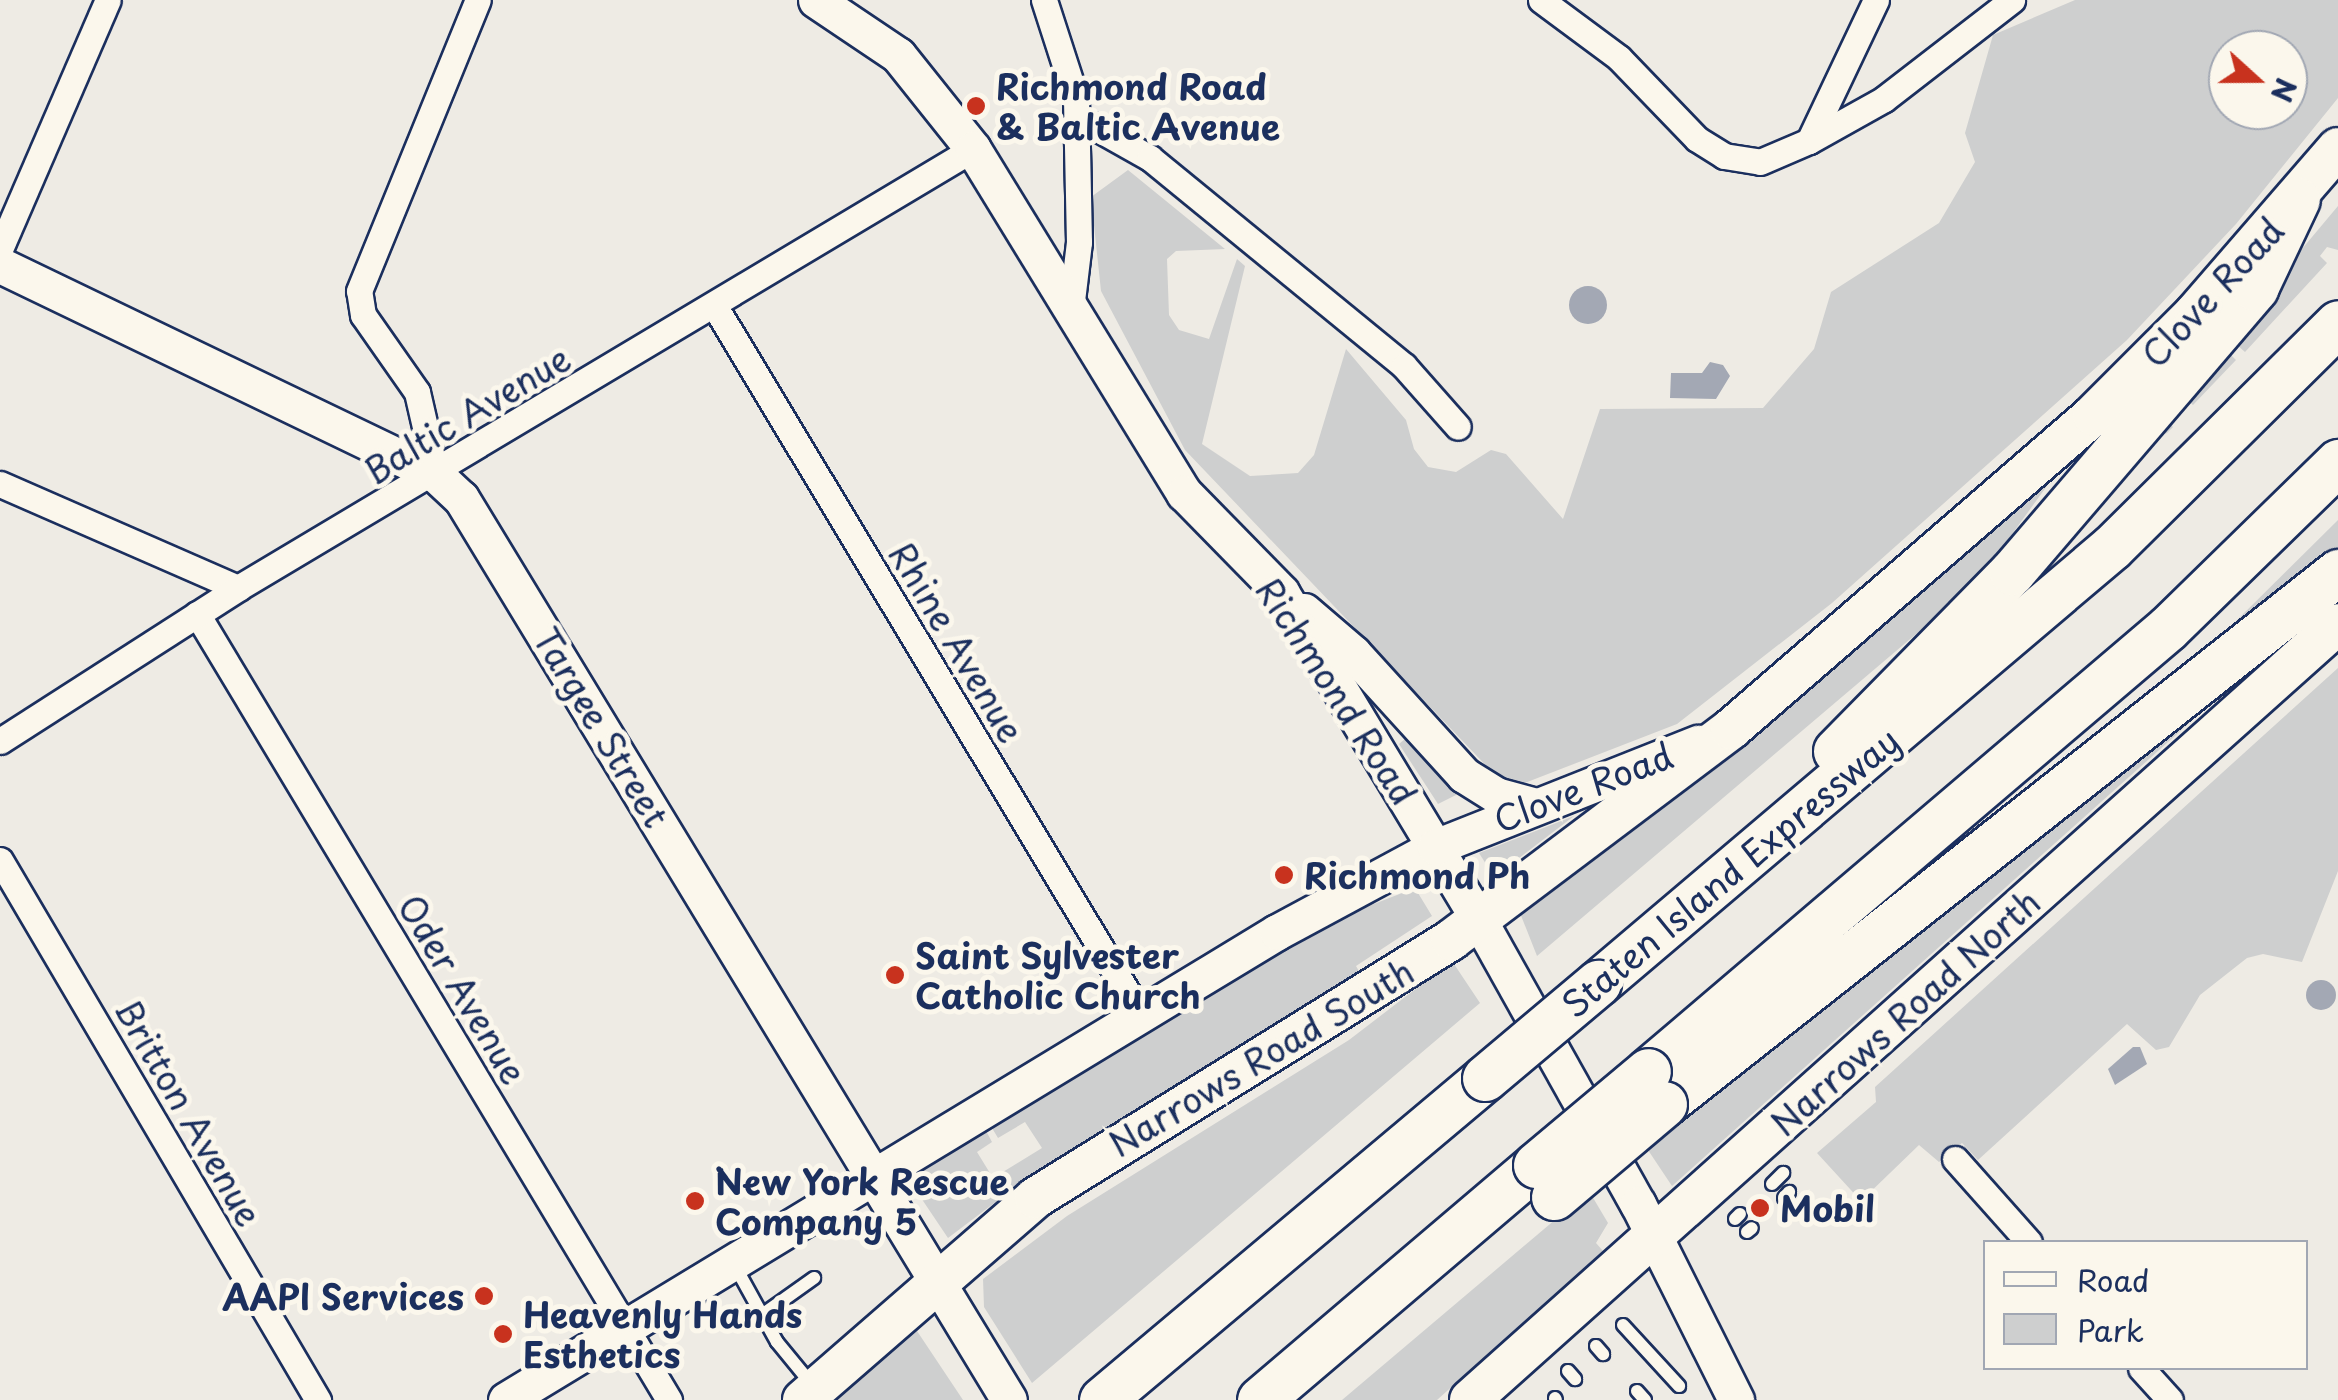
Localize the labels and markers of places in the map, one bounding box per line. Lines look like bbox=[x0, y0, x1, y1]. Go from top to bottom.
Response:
place label: Richmond Road & Baltic Avenue bbox=[996, 65, 1279, 147]
marker: Richmond Road & Baltic Avenue bbox=[965, 95, 987, 117]
place label: Richmond Ph bbox=[1304, 854, 1531, 896]
marker: Richmond Ph bbox=[1273, 864, 1295, 886]
place label: Saint Sylvester Catholic Church bbox=[915, 934, 1203, 1016]
marker: Saint Sylvester Catholic Church bbox=[884, 964, 906, 986]
place label: New York Rescue Company 5 bbox=[715, 1160, 1013, 1242]
place label: Mobil bbox=[1780, 1187, 1875, 1229]
marker: New York Rescue Company 5 bbox=[684, 1190, 706, 1212]
marker: Mobil bbox=[1749, 1197, 1771, 1219]
place label: AAPI Services bbox=[221, 1275, 464, 1317]
marker: AAPI Services bbox=[473, 1285, 495, 1307]
place label: Heavenly Hands Esthetics bbox=[523, 1293, 807, 1375]
marker: Heavenly Hands Esthetics bbox=[492, 1323, 514, 1345]

